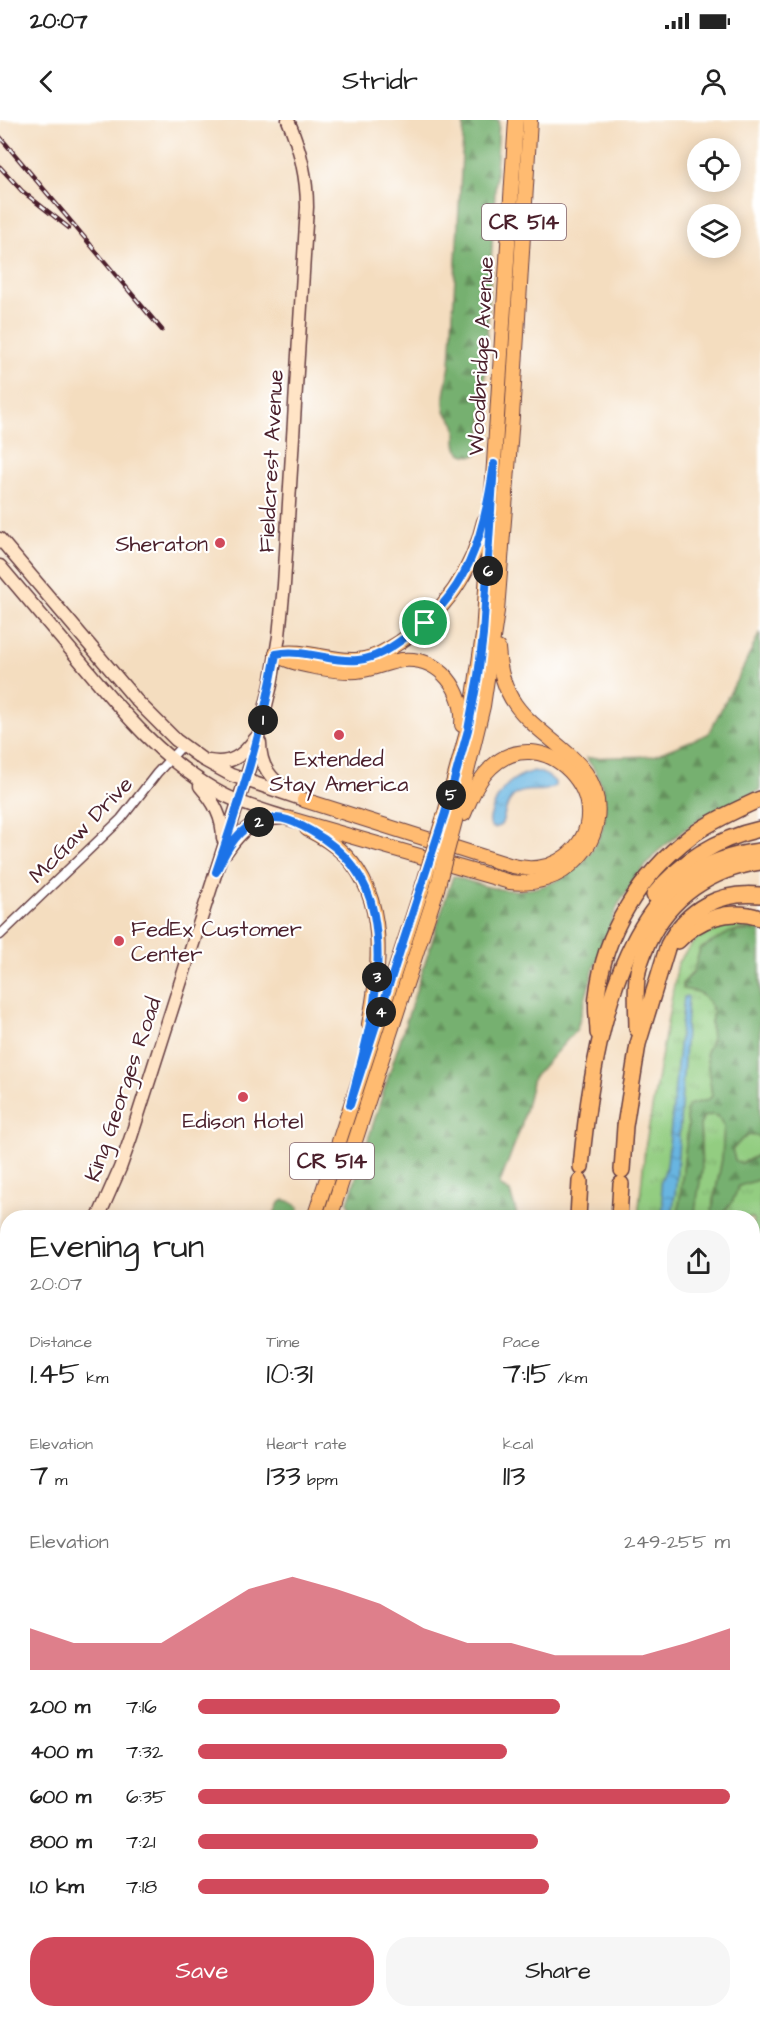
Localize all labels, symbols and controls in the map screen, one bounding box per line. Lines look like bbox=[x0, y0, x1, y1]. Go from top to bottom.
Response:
text: 20:07 bbox=[30, 6, 88, 37]
text: Stridr bbox=[342, 62, 418, 100]
icon: back bbox=[30, 65, 63, 98]
icon: person bbox=[697, 65, 730, 98]
map controls bbox=[687, 138, 741, 258]
button: locate bbox=[687, 138, 741, 192]
road number: CR 514 bbox=[482, 204, 566, 240]
button: layers bbox=[687, 204, 741, 258]
street label: Woodbridge Avenue bbox=[461, 256, 503, 456]
street label: Fieldcrest Avenue bbox=[251, 369, 292, 553]
place label: Sheraton bbox=[115, 529, 208, 560]
marker: Sheraton bbox=[213, 536, 227, 550]
pin: 6 bbox=[473, 556, 503, 586]
text: 6 bbox=[483, 560, 493, 582]
pin bbox=[399, 597, 450, 648]
icon: arrive bbox=[408, 606, 441, 639]
pin: 1 bbox=[248, 705, 278, 735]
text: 1 bbox=[262, 709, 264, 731]
marker: Extended Stay America bbox=[332, 728, 346, 742]
place label: Extended Stay America bbox=[270, 744, 408, 801]
street label: McGaw Drive bbox=[22, 770, 140, 891]
pin: 5 bbox=[436, 780, 466, 810]
text: 5 bbox=[445, 784, 457, 806]
pin: 2 bbox=[244, 807, 274, 837]
text: 2 bbox=[254, 811, 264, 833]
place label: FedEx Customer Center bbox=[131, 914, 302, 970]
marker: FedEx Customer Center bbox=[112, 934, 126, 948]
pin: 3 bbox=[362, 962, 392, 992]
text: 3 bbox=[373, 966, 381, 988]
street label: King Georges Road bbox=[77, 993, 170, 1186]
pin: 4 bbox=[366, 997, 396, 1027]
text: 4 bbox=[376, 1001, 386, 1023]
marker: Edison Hotel bbox=[236, 1090, 250, 1104]
place label: Edison Hotel bbox=[183, 1106, 303, 1137]
road number: CR 514 bbox=[290, 1143, 374, 1179]
text: Evening run bbox=[30, 1224, 204, 1270]
button: share bbox=[667, 1230, 730, 1293]
text: 20:07 bbox=[30, 1270, 82, 1298]
text: Distance bbox=[30, 1331, 92, 1353]
text: Time bbox=[266, 1331, 300, 1353]
text: Pace bbox=[503, 1331, 540, 1353]
text: 1.45 bbox=[30, 1353, 80, 1395]
text: 10:31 bbox=[266, 1353, 313, 1395]
text: 7:15 bbox=[503, 1353, 551, 1395]
text: km bbox=[80, 1367, 108, 1389]
text: /km bbox=[551, 1367, 587, 1389]
text: Elevation bbox=[30, 1433, 93, 1455]
text: Heart rate bbox=[266, 1433, 347, 1455]
text: kcal bbox=[503, 1433, 533, 1455]
text: 7 bbox=[30, 1455, 48, 1497]
text: 133 bbox=[266, 1455, 301, 1497]
text: 113 bbox=[503, 1455, 526, 1497]
text: m bbox=[48, 1469, 67, 1491]
text: bpm bbox=[301, 1469, 337, 1491]
text: Elevation bbox=[30, 1528, 109, 1556]
text: 249–255 m bbox=[624, 1528, 730, 1556]
text: 200 m bbox=[30, 1693, 90, 1721]
text: 7:16 bbox=[126, 1693, 157, 1721]
text: 400 m bbox=[30, 1738, 92, 1766]
text: 7:32 bbox=[126, 1738, 163, 1766]
text: 600 m bbox=[30, 1783, 91, 1811]
text: 6:35 bbox=[126, 1783, 166, 1811]
text: 800 m bbox=[30, 1828, 92, 1856]
text: 7:21 bbox=[126, 1828, 156, 1856]
text: 1.0 km bbox=[30, 1873, 84, 1901]
text: 7:18 bbox=[126, 1873, 157, 1901]
button: Save bbox=[30, 1937, 374, 2006]
button: Share bbox=[386, 1937, 730, 2006]

